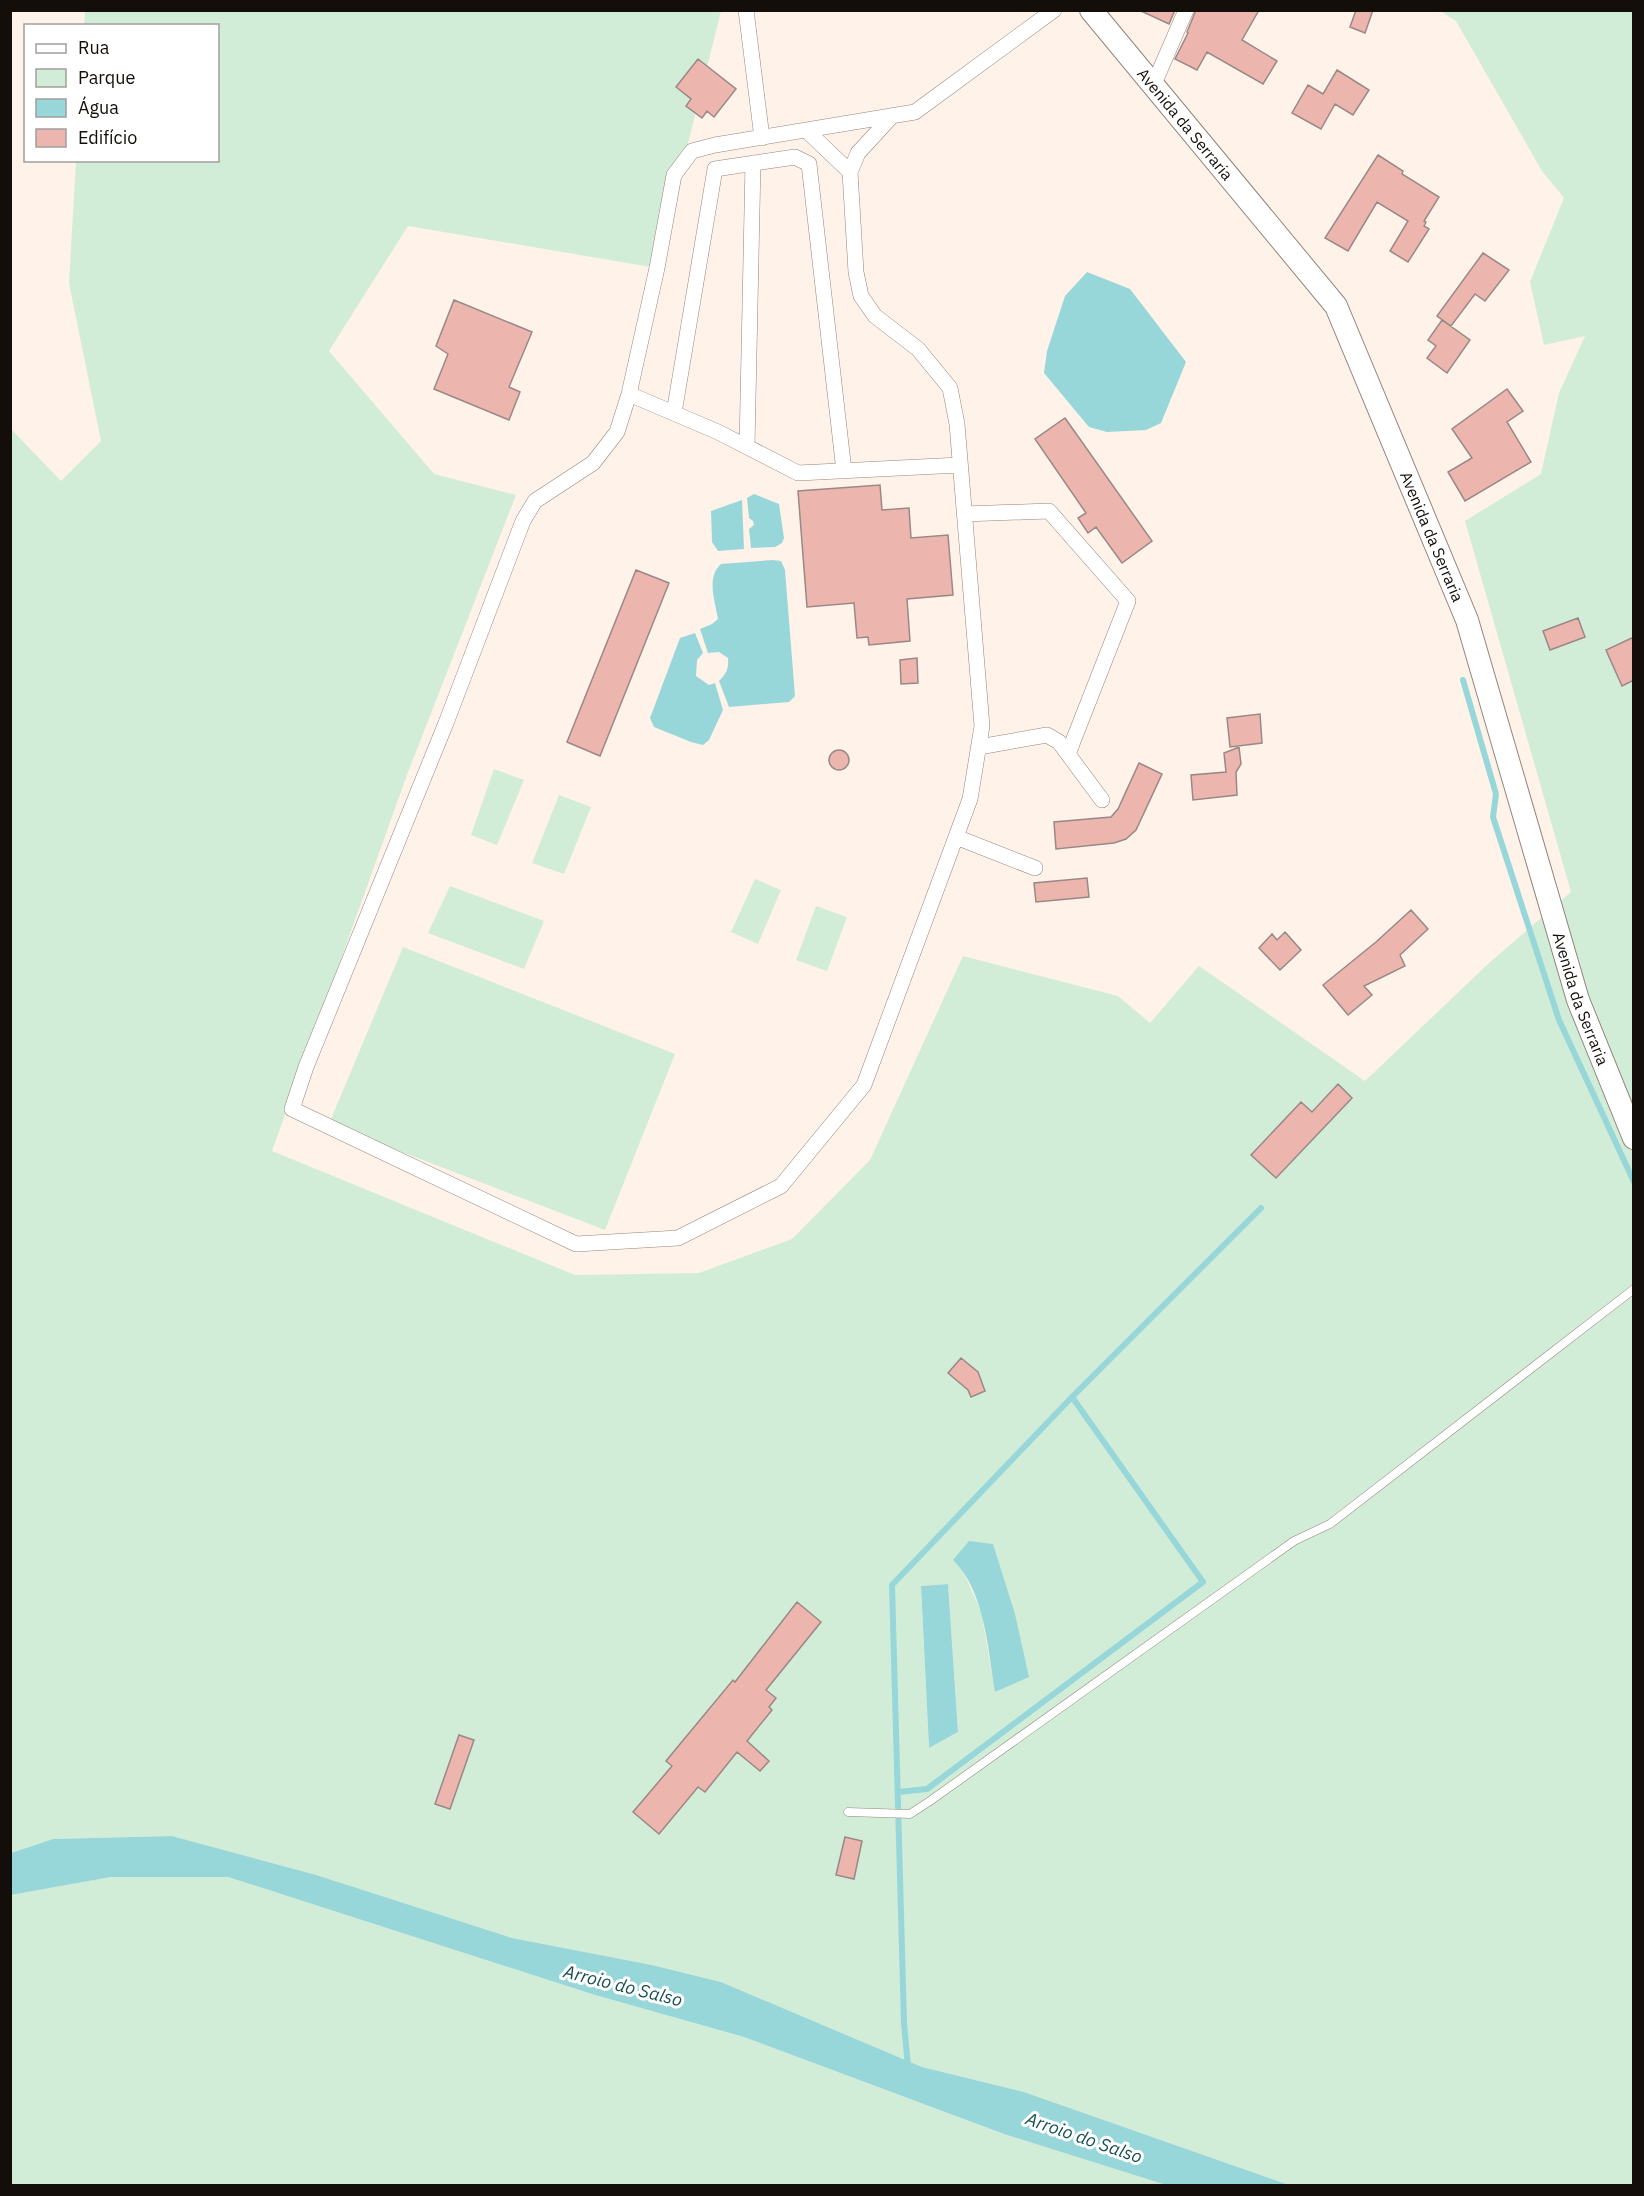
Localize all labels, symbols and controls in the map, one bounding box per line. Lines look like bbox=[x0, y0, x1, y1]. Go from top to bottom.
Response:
legend bbox=[24, 24, 219, 162]
text: Rua bbox=[78, 36, 110, 59]
street label: Avenida da Serraria bbox=[1133, 64, 1238, 184]
text: Parque bbox=[78, 66, 136, 89]
text: Água bbox=[78, 96, 119, 119]
text: Edifício bbox=[78, 126, 137, 149]
street label: Avenida da Serraria bbox=[1396, 468, 1468, 605]
street label: Avenida da Serraria bbox=[1549, 930, 1614, 1069]
water label: Arroio do Salso bbox=[560, 1959, 685, 2011]
water label: Arroio do Salso bbox=[1022, 2107, 1146, 2168]

